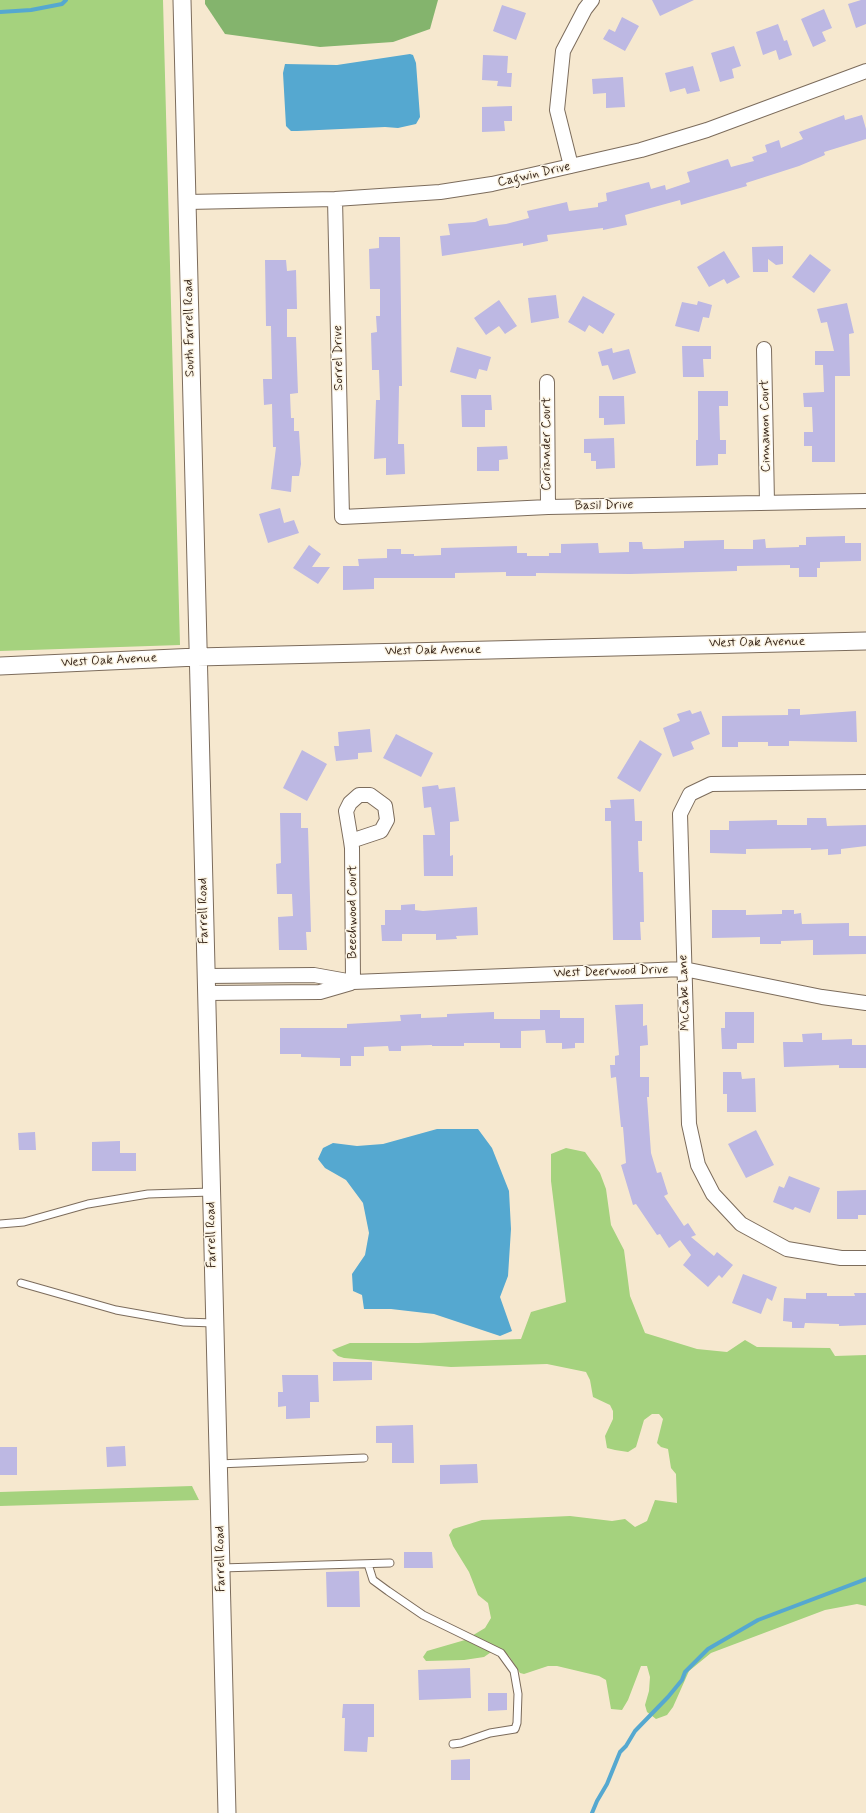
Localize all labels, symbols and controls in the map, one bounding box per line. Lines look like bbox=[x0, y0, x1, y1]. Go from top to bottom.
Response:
street label: Cagwin Drive bbox=[496, 159, 572, 191]
street label: South Farrell Road bbox=[181, 279, 199, 377]
street label: Sorrel Drive bbox=[331, 325, 347, 391]
street label: Cinnamon Court bbox=[757, 380, 775, 472]
street label: Coriander Court bbox=[539, 397, 555, 491]
street label: Basil Drive bbox=[575, 498, 633, 514]
street label: West Oak Avenue bbox=[709, 634, 805, 652]
street label: West Oak Avenue bbox=[385, 642, 481, 660]
street label: West Oak Avenue bbox=[61, 651, 157, 671]
street label: Beechwood Court bbox=[345, 865, 361, 959]
street label: Farrell Road bbox=[196, 878, 212, 944]
street label: McCabe Lane bbox=[676, 955, 694, 1031]
street label: West Deerwood Drive bbox=[553, 962, 669, 982]
street label: Farrell Road bbox=[204, 1202, 220, 1268]
street label: Farrell Road bbox=[213, 1526, 229, 1592]

